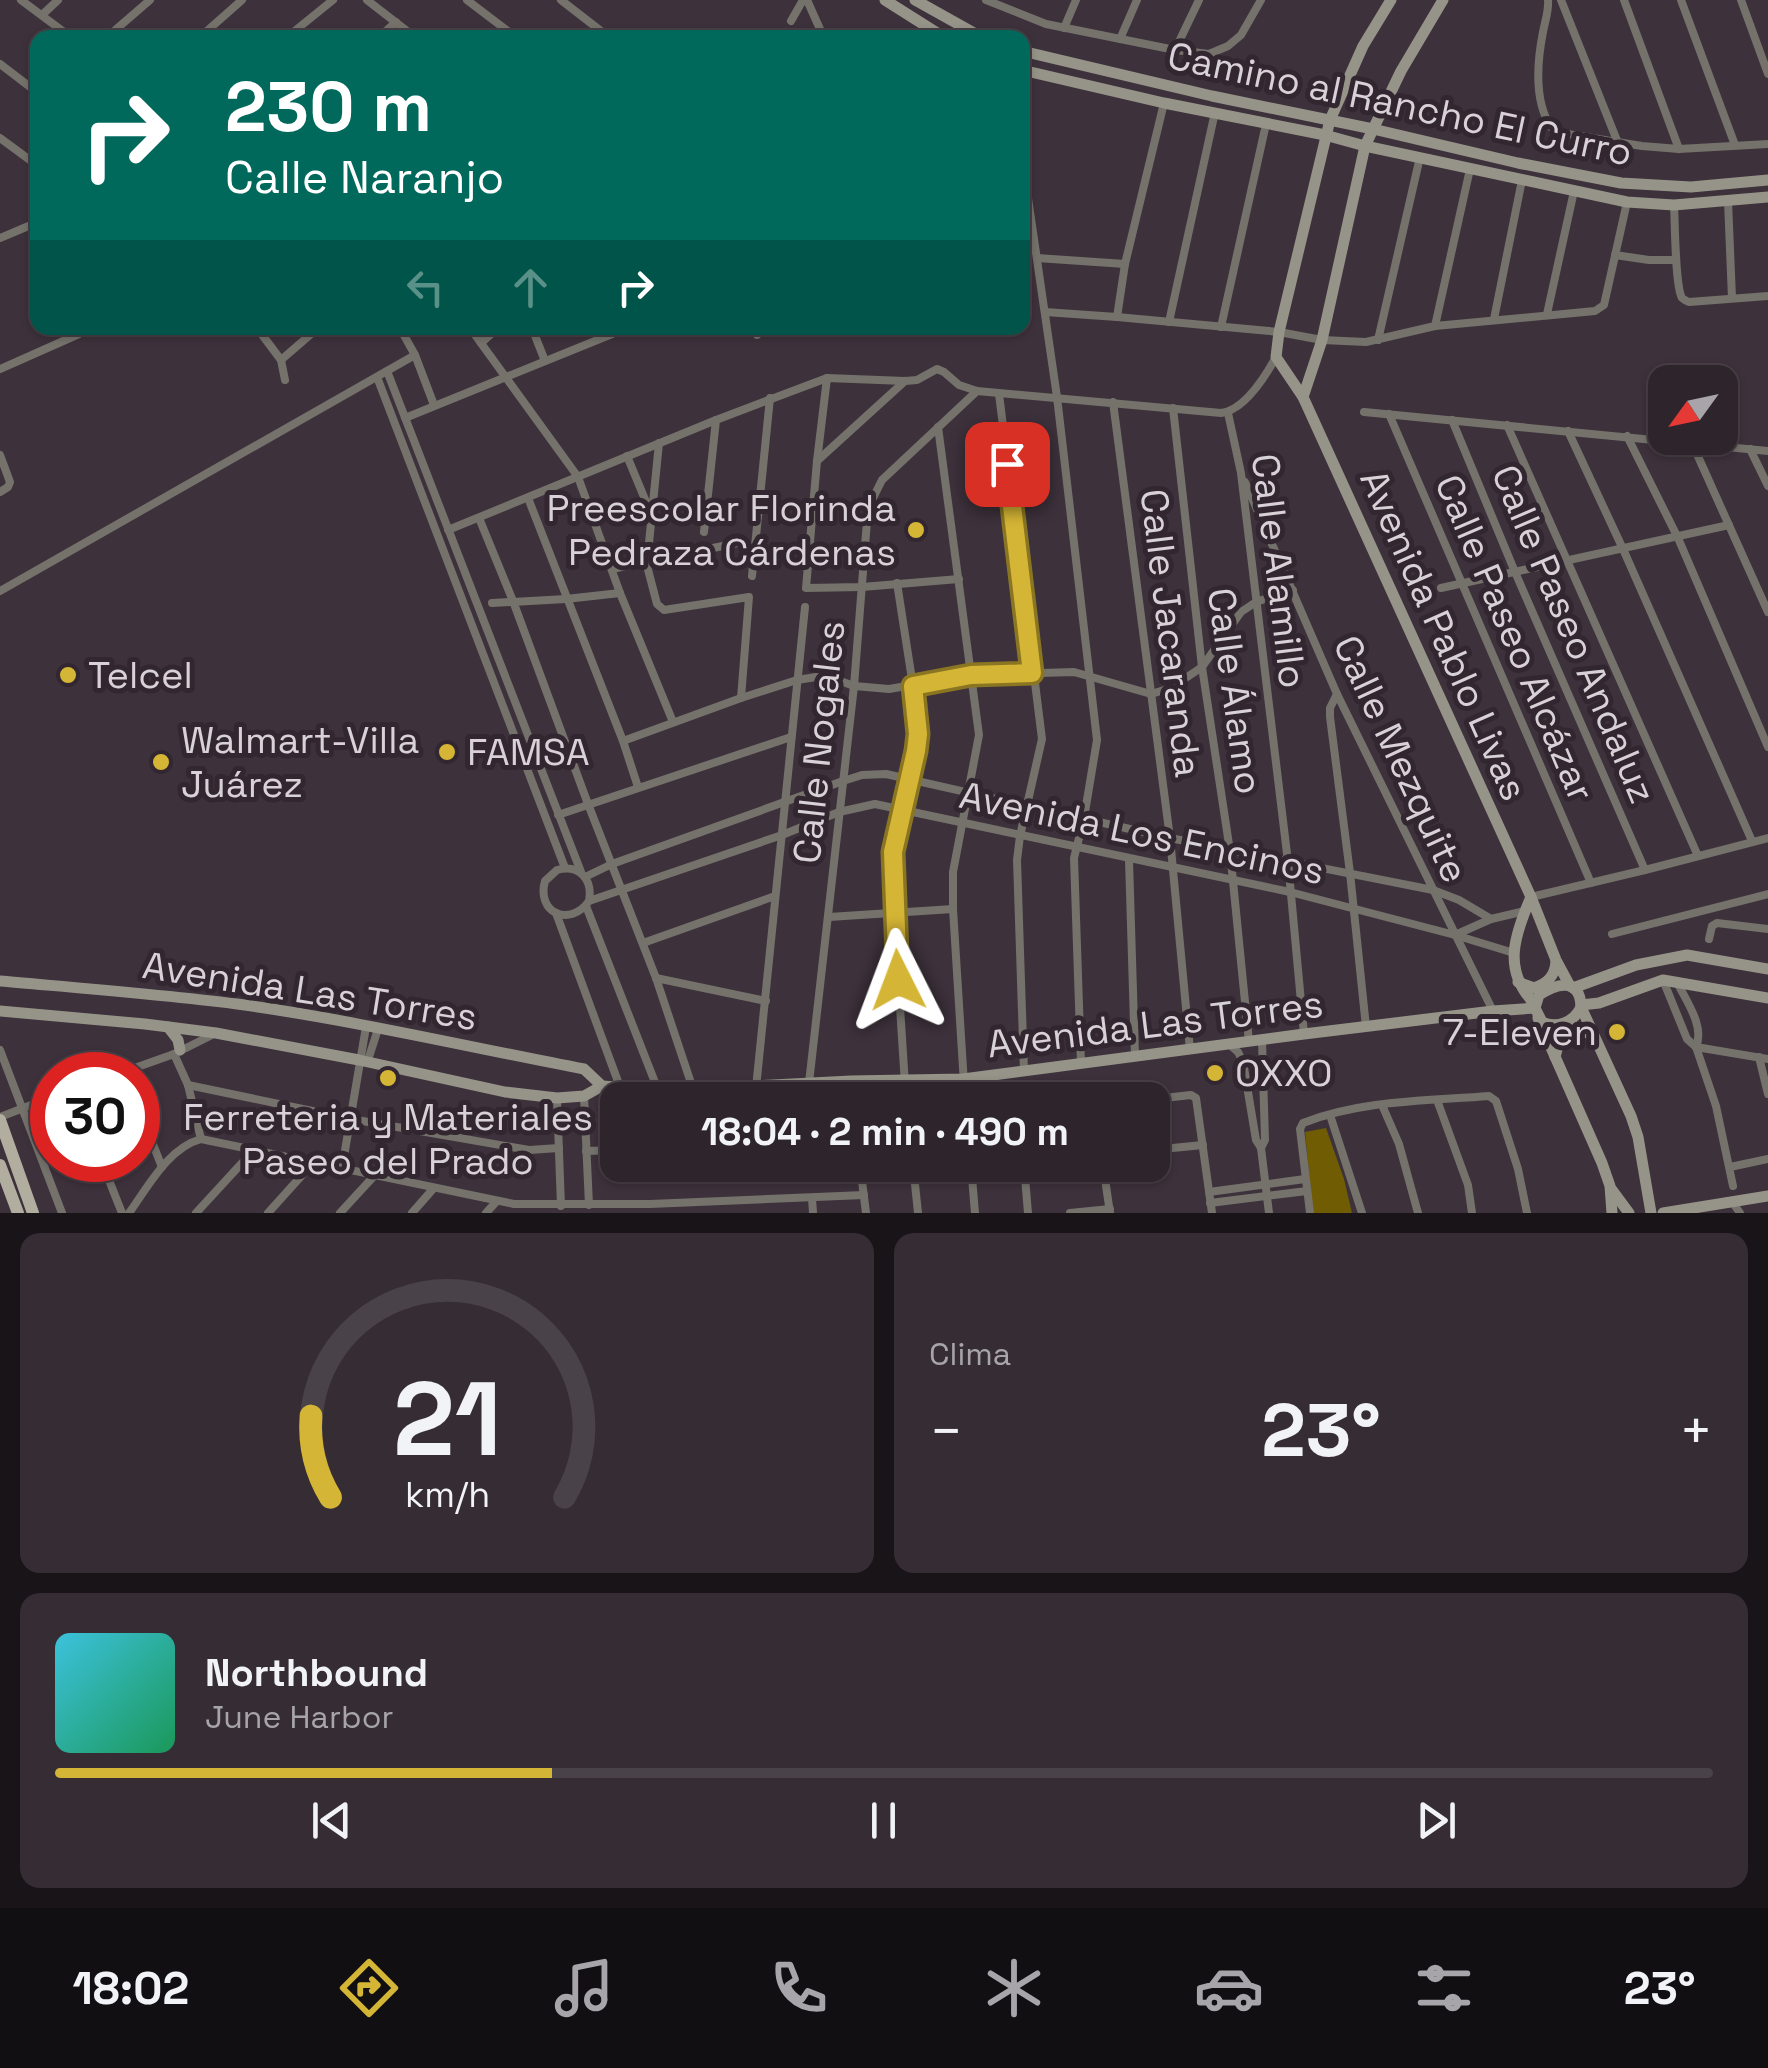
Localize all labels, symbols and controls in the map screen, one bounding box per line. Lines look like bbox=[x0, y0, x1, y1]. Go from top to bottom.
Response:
street label: Camino al Rancho El Curro bbox=[1163, 31, 1637, 177]
text: 230 m bbox=[225, 62, 432, 151]
icon: right bbox=[60, 70, 190, 200]
text: Calle Naranjo bbox=[225, 149, 504, 206]
icon: left bbox=[398, 260, 453, 315]
icon: ahead bbox=[503, 260, 558, 315]
icon: right bbox=[608, 260, 663, 315]
north arrow bbox=[1648, 365, 1738, 455]
map controls bbox=[1648, 365, 1738, 455]
pin bbox=[965, 422, 1050, 507]
icon: arrive bbox=[980, 437, 1035, 492]
street label: Calle Alamillo bbox=[1241, 451, 1317, 691]
street label: Calle Paseo Andaluz bbox=[1481, 458, 1667, 810]
street label: Avenida Pablo Livas bbox=[1349, 462, 1539, 808]
street label: Calle Paseo Alcázar bbox=[1424, 467, 1606, 809]
place label: Preescolar Florinda Pedraza Cárdenas bbox=[546, 484, 896, 576]
street label: Calle Jacaranda bbox=[1130, 486, 1212, 780]
marker: Preescolar Florinda Pedraza Cárdenas bbox=[905, 519, 927, 541]
street label: Calle Álamo bbox=[1197, 585, 1273, 797]
street label: Calle Nogales bbox=[782, 618, 856, 866]
street label: Calle Mezquite bbox=[1323, 628, 1479, 890]
place label: Telcel bbox=[88, 651, 193, 699]
marker: Telcel bbox=[57, 664, 79, 686]
place label: Walmart-Villa Juárez bbox=[181, 716, 419, 808]
place label: FAMSA bbox=[467, 728, 590, 776]
marker: FAMSA bbox=[436, 741, 458, 763]
marker: Walmart-Villa Juárez bbox=[150, 751, 172, 773]
street label: Avenida Los Encinos bbox=[955, 771, 1329, 895]
position arrow bbox=[846, 928, 950, 1032]
street label: Avenida Las Torres bbox=[139, 941, 481, 1041]
street label: Avenida Las Torres bbox=[984, 980, 1326, 1068]
place label: 7-Eleven bbox=[1443, 1008, 1597, 1056]
marker: 7-Eleven bbox=[1606, 1021, 1628, 1043]
place label: OXXO bbox=[1235, 1049, 1333, 1097]
speed limit sign: 30 bbox=[30, 1052, 160, 1182]
marker: OXXO bbox=[1204, 1062, 1226, 1084]
marker: Ferreteria y Materiales Paseo del Prado bbox=[377, 1067, 399, 1089]
place label: Ferreteria y Materiales Paseo del Prado bbox=[183, 1093, 593, 1185]
text: 18:04 · 2 min · 490 m bbox=[701, 1108, 1069, 1156]
text: Clima bbox=[929, 1334, 1011, 1374]
text: 21 bbox=[393, 1353, 501, 1485]
text: 23° bbox=[1261, 1382, 1381, 1478]
text: − bbox=[929, 1396, 963, 1466]
text: + bbox=[1679, 1396, 1713, 1466]
text: km/h bbox=[404, 1472, 490, 1517]
text: Northbound bbox=[205, 1649, 428, 1697]
text: June Harbor bbox=[205, 1697, 393, 1737]
icon: previous bbox=[304, 1793, 359, 1848]
icon: pause bbox=[856, 1793, 911, 1848]
icon: next bbox=[1409, 1793, 1464, 1848]
icon: directions bbox=[334, 1953, 404, 2023]
icon: music bbox=[549, 1953, 619, 2023]
icon: phone bbox=[764, 1953, 834, 2023]
icon: climate bbox=[979, 1953, 1049, 2023]
icon: car bbox=[1194, 1953, 1264, 2023]
icon: filters bbox=[1409, 1953, 1479, 2023]
text: 18:02 bbox=[72, 1960, 189, 2017]
text: 23° bbox=[1624, 1960, 1696, 2017]

